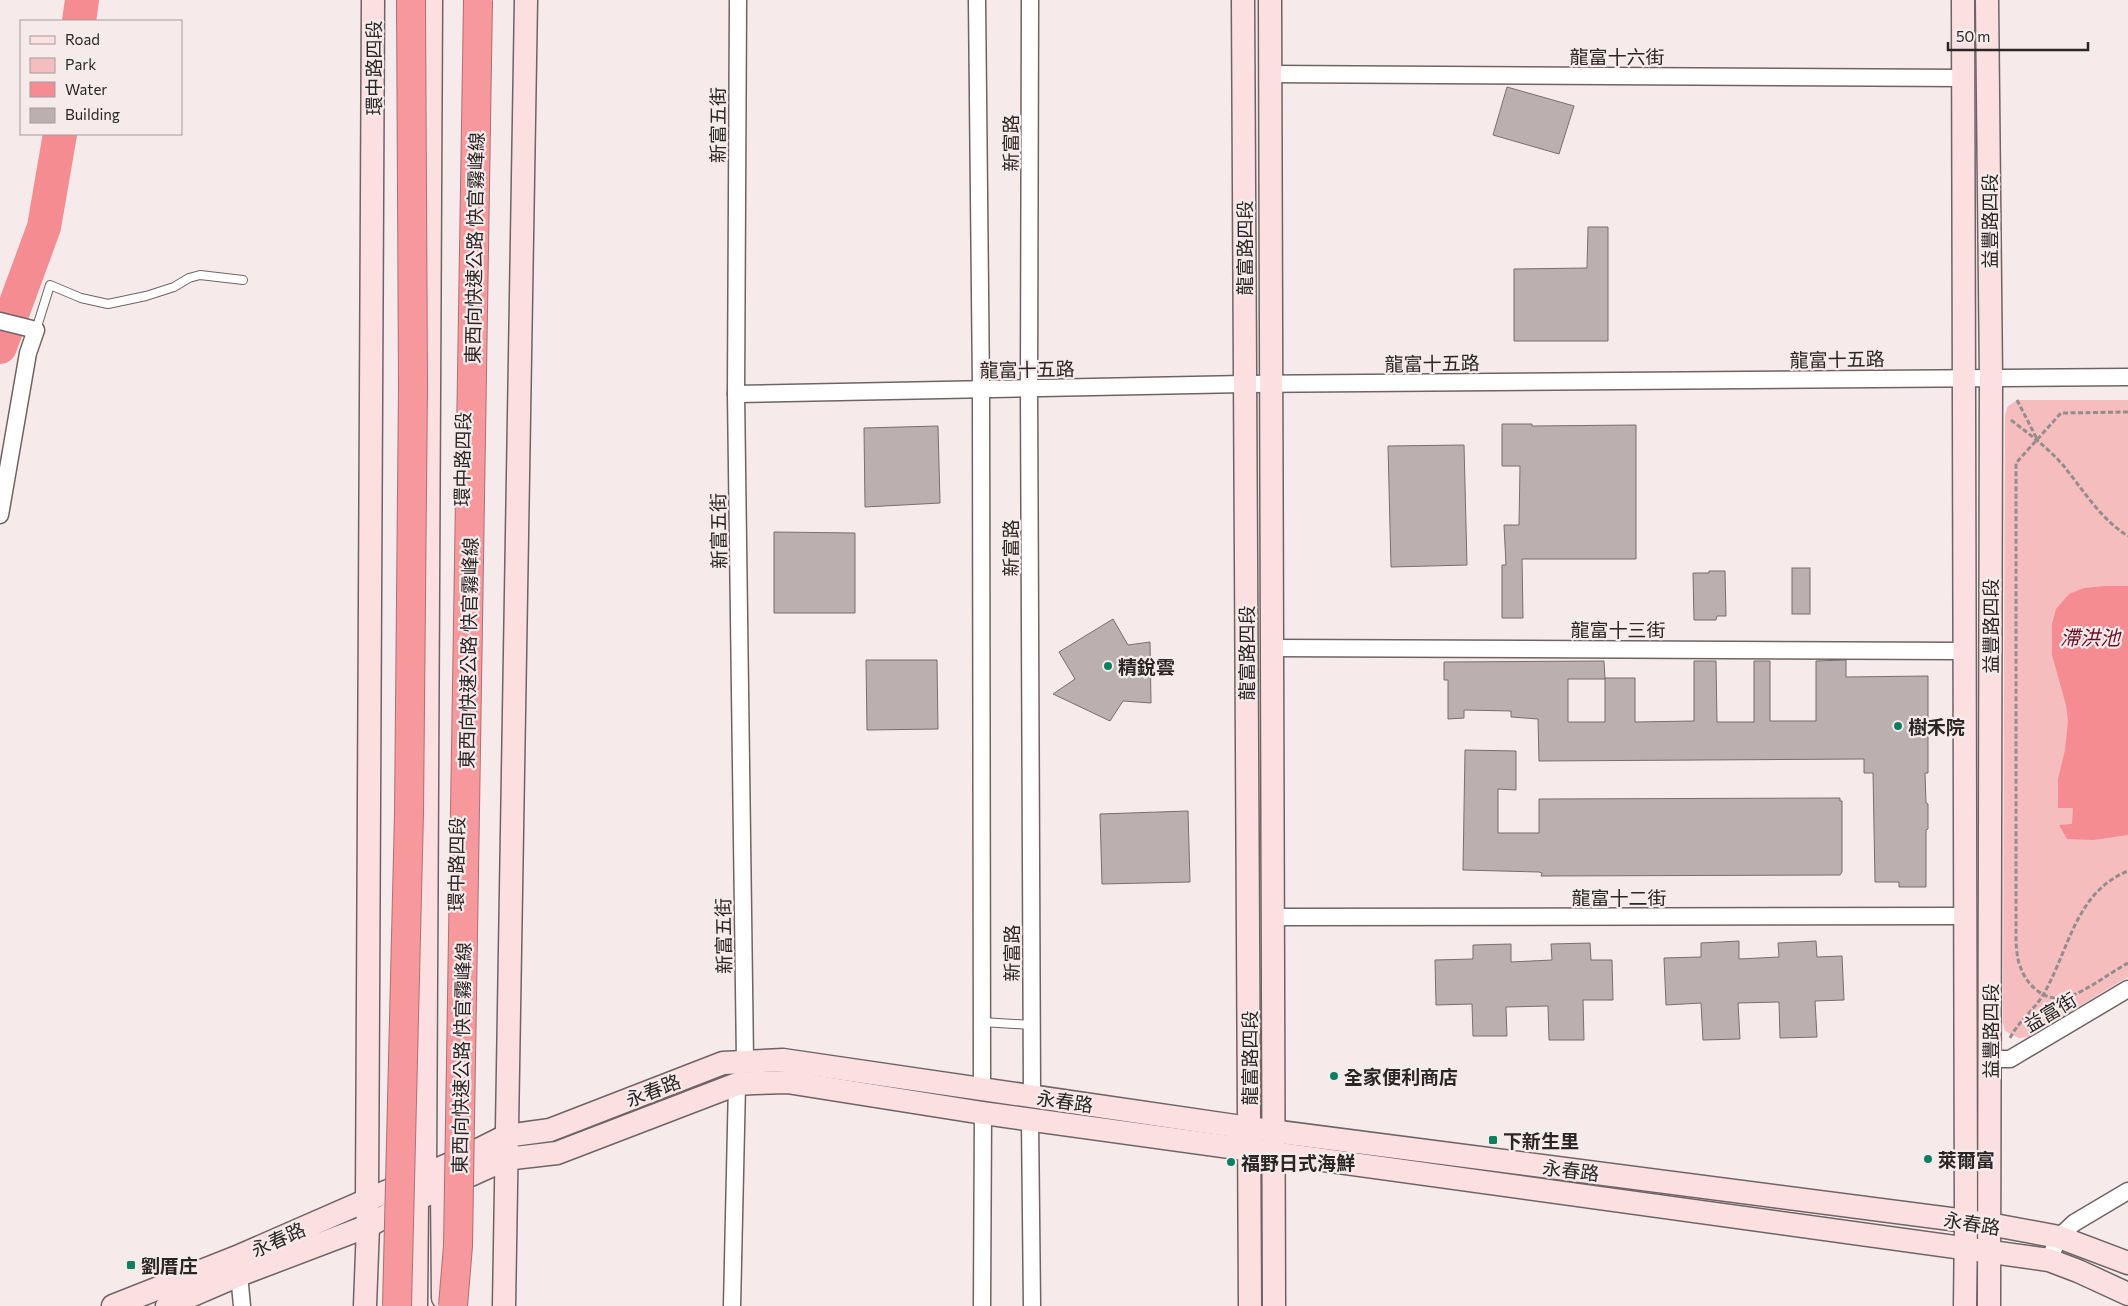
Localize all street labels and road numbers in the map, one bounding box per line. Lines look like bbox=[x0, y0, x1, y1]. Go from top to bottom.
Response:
street label: 環中路四段 bbox=[362, 20, 385, 116]
street label: 龍富十六街 bbox=[1569, 45, 1665, 68]
street label: 新富五街 bbox=[706, 87, 729, 163]
street label: 新富路 bbox=[999, 114, 1022, 172]
street label: 東西向快速公路 快官霧峰線 bbox=[460, 132, 488, 364]
street label: 益豐路四段 bbox=[1978, 173, 2001, 269]
street label: 龍富路四段 bbox=[1233, 200, 1256, 296]
street label: 龍富十五路 bbox=[1789, 347, 1885, 371]
street label: 龍富十五路 bbox=[1384, 351, 1480, 375]
street label: 龍富十五路 bbox=[979, 357, 1075, 381]
street label: 環中路四段 bbox=[450, 411, 474, 507]
street label: 新富五街 bbox=[706, 493, 730, 569]
street label: 新富路 bbox=[999, 519, 1022, 577]
street label: 東西向快速公路 快官霧峰線 bbox=[454, 537, 482, 769]
street label: 益豐路四段 bbox=[1979, 578, 2002, 674]
street label: 龍富路四段 bbox=[1235, 605, 1258, 701]
street label: 龍富十三街 bbox=[1570, 618, 1666, 641]
street label: 環中路四段 bbox=[444, 816, 468, 912]
street label: 龍富十二街 bbox=[1571, 886, 1667, 909]
street label: 新富五街 bbox=[711, 898, 735, 974]
street label: 新富路 bbox=[1000, 924, 1023, 982]
street label: 東西向快速公路 快官霧峰線 bbox=[447, 942, 475, 1174]
street label: 益豐路四段 bbox=[1979, 983, 2002, 1079]
street label: 益富街 bbox=[2020, 987, 2080, 1037]
street label: 龍富路四段 bbox=[1238, 1010, 1261, 1106]
street label: 永春路 bbox=[622, 1069, 684, 1111]
street label: 永春路 bbox=[1035, 1086, 1095, 1116]
street label: 永春路 bbox=[1541, 1155, 1601, 1185]
street label: 永春路 bbox=[1942, 1207, 2002, 1239]
street label: 永春路 bbox=[247, 1217, 309, 1261]

